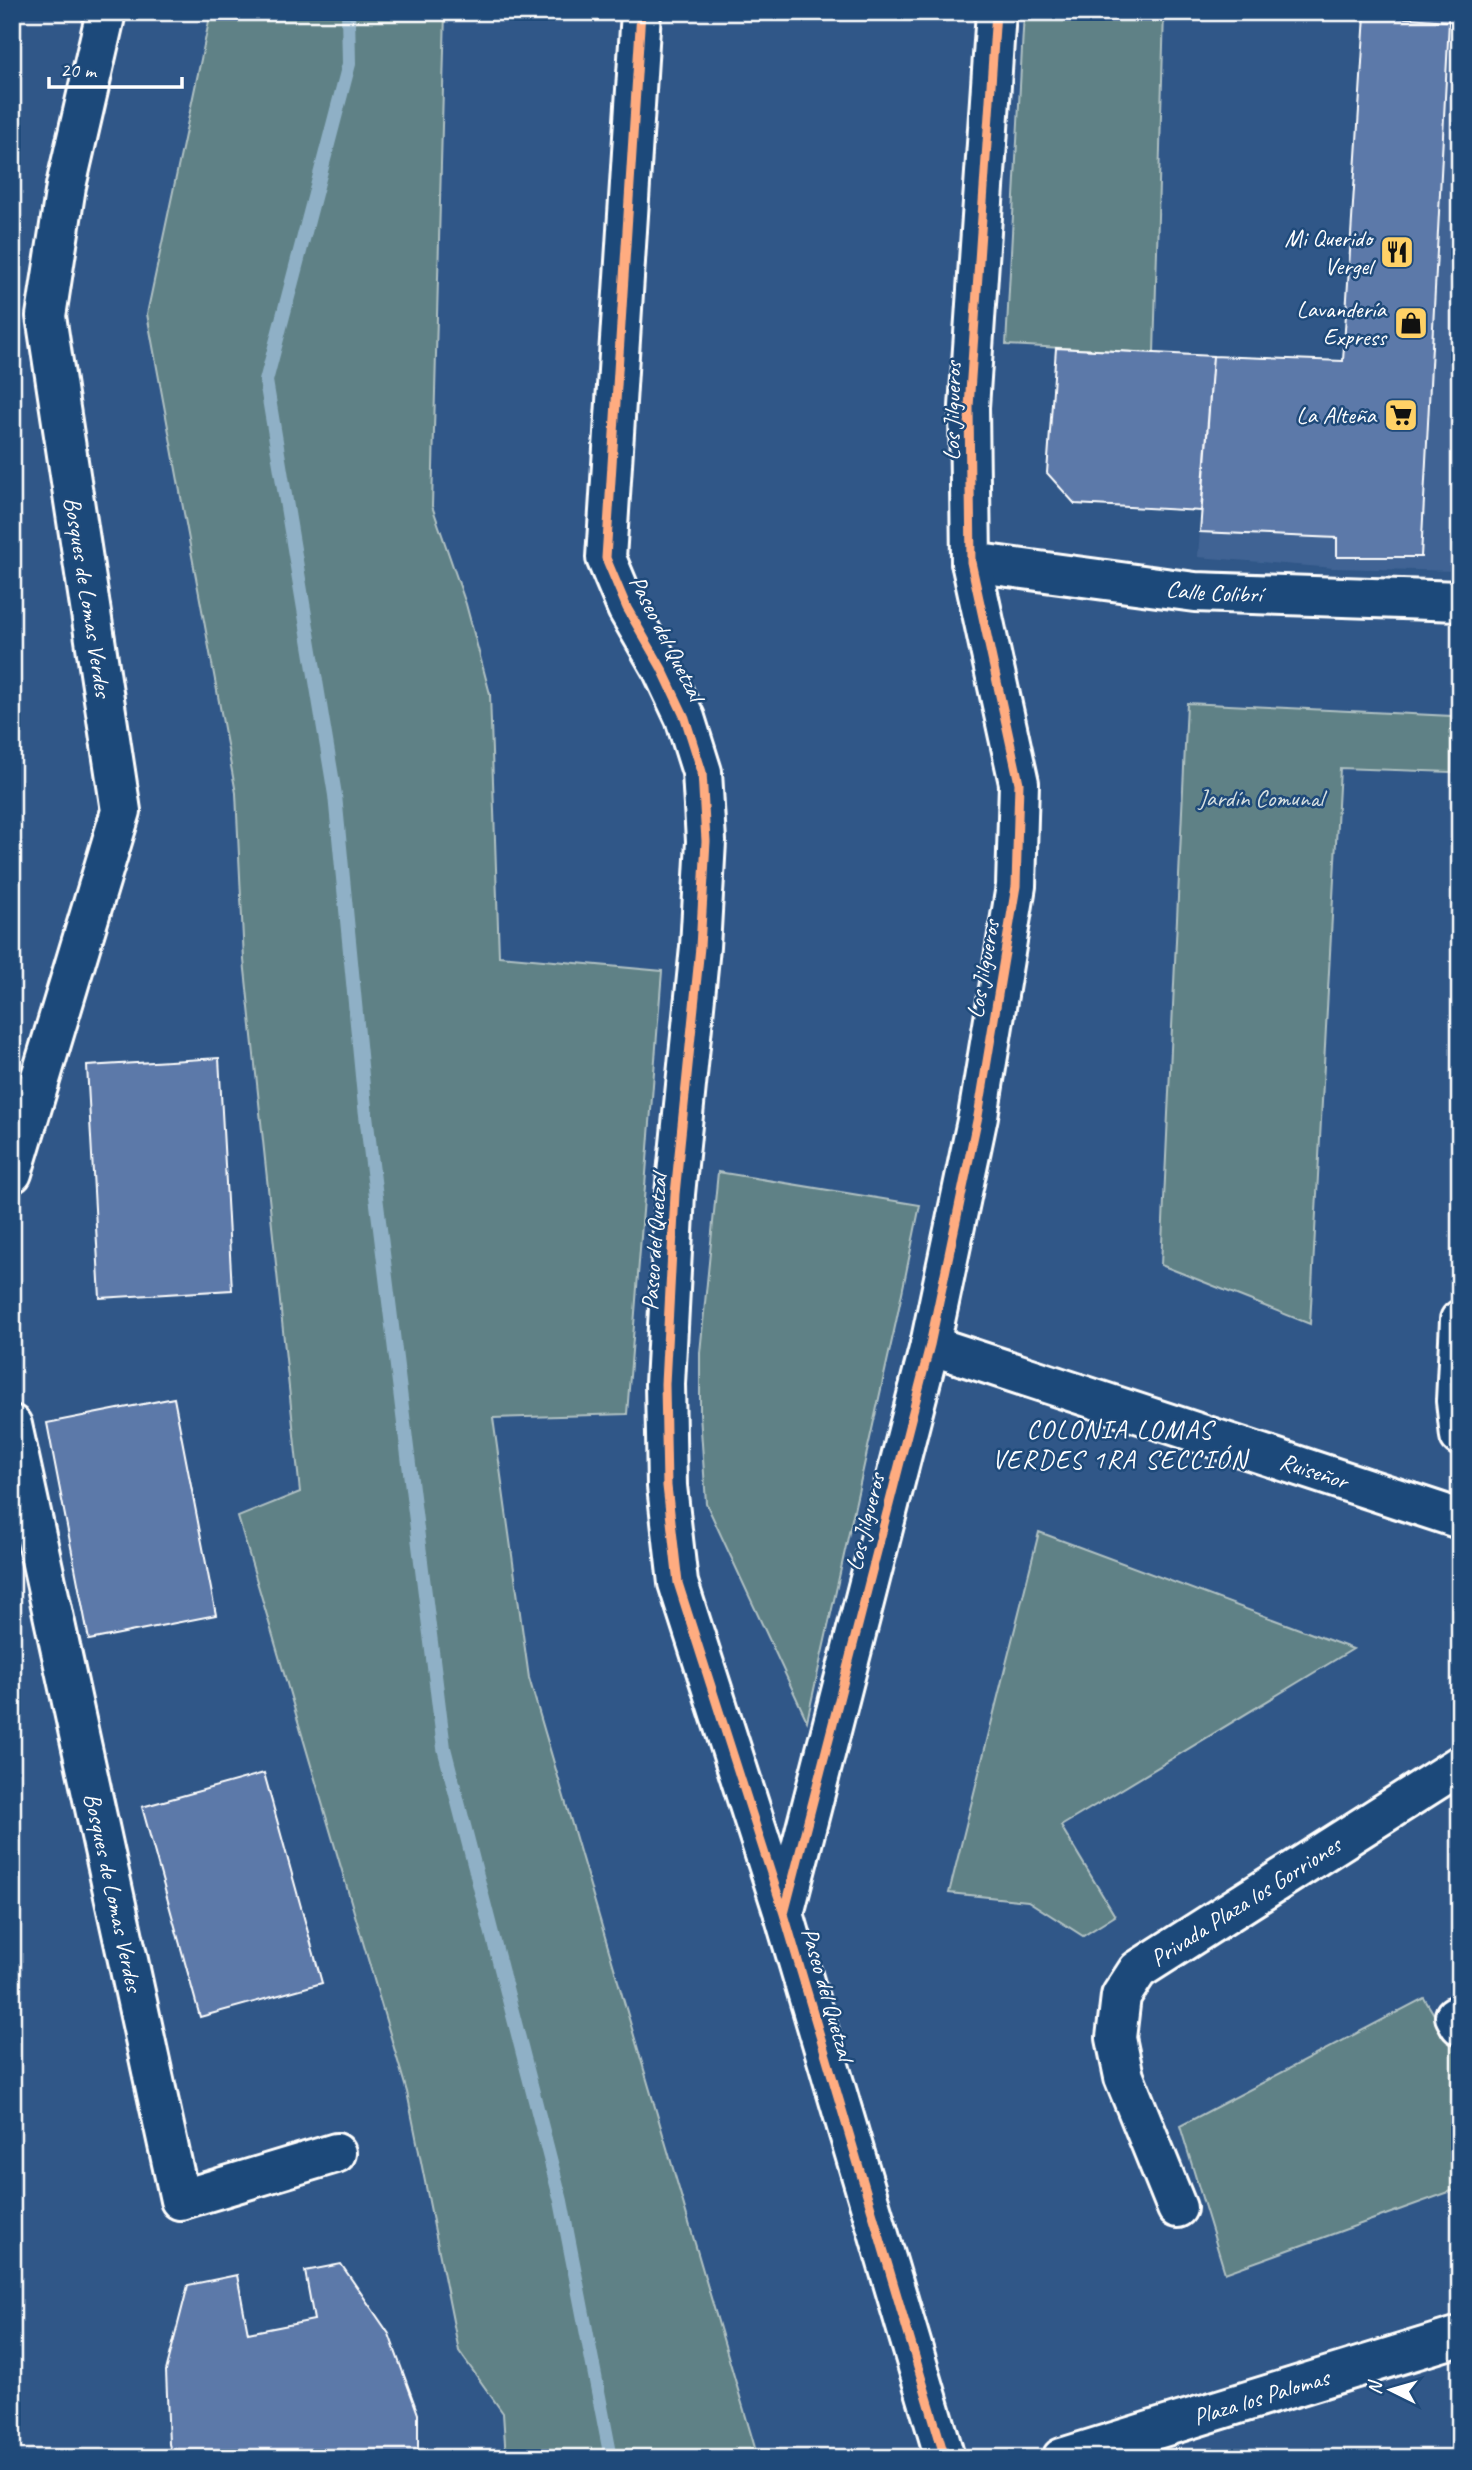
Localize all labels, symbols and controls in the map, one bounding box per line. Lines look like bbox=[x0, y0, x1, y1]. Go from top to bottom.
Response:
scale bar bbox=[49, 46, 182, 90]
text: 20 m bbox=[60, 57, 98, 83]
place label: Mi Querido Vergel bbox=[1285, 223, 1376, 281]
restaurant icon: Mi Querido Vergel bbox=[1378, 233, 1416, 271]
place label: Lavandería Express bbox=[1297, 294, 1388, 352]
shop icon: Lavandería Express bbox=[1392, 304, 1430, 342]
street label: Los Jilgueros bbox=[936, 359, 968, 461]
supermarket icon: La Alteña bbox=[1382, 396, 1420, 434]
place label: La Alteña bbox=[1296, 400, 1378, 430]
street label: Bosques de Lomas Verdes bbox=[57, 495, 119, 701]
street label: Paseo del Quetzal bbox=[623, 570, 713, 709]
street label: Calle Colibrí bbox=[1164, 573, 1267, 609]
park label: Jardín Comunal bbox=[1198, 783, 1327, 813]
street label: Los Jilgueros bbox=[960, 916, 1007, 1020]
street label: Paseo del Quetzal bbox=[634, 1169, 674, 1311]
district label: COLONIA LOMAS VERDES 1RA SECCIÓN bbox=[992, 1413, 1251, 1476]
street label: Ruiseñor bbox=[1276, 1446, 1354, 1497]
street label: Los Jilgueros bbox=[838, 1469, 892, 1574]
street label: Bosques de Lomas Verdes bbox=[77, 1790, 150, 1996]
street label: Privada Plaza los Gorriones bbox=[1145, 1829, 1348, 1973]
street label: Paseo del Quetzal bbox=[795, 1924, 862, 2068]
north arrow bbox=[1356, 2354, 1426, 2424]
street label: Plaza los Palomas bbox=[1189, 2361, 1335, 2432]
text: N bbox=[1363, 2378, 1388, 2396]

